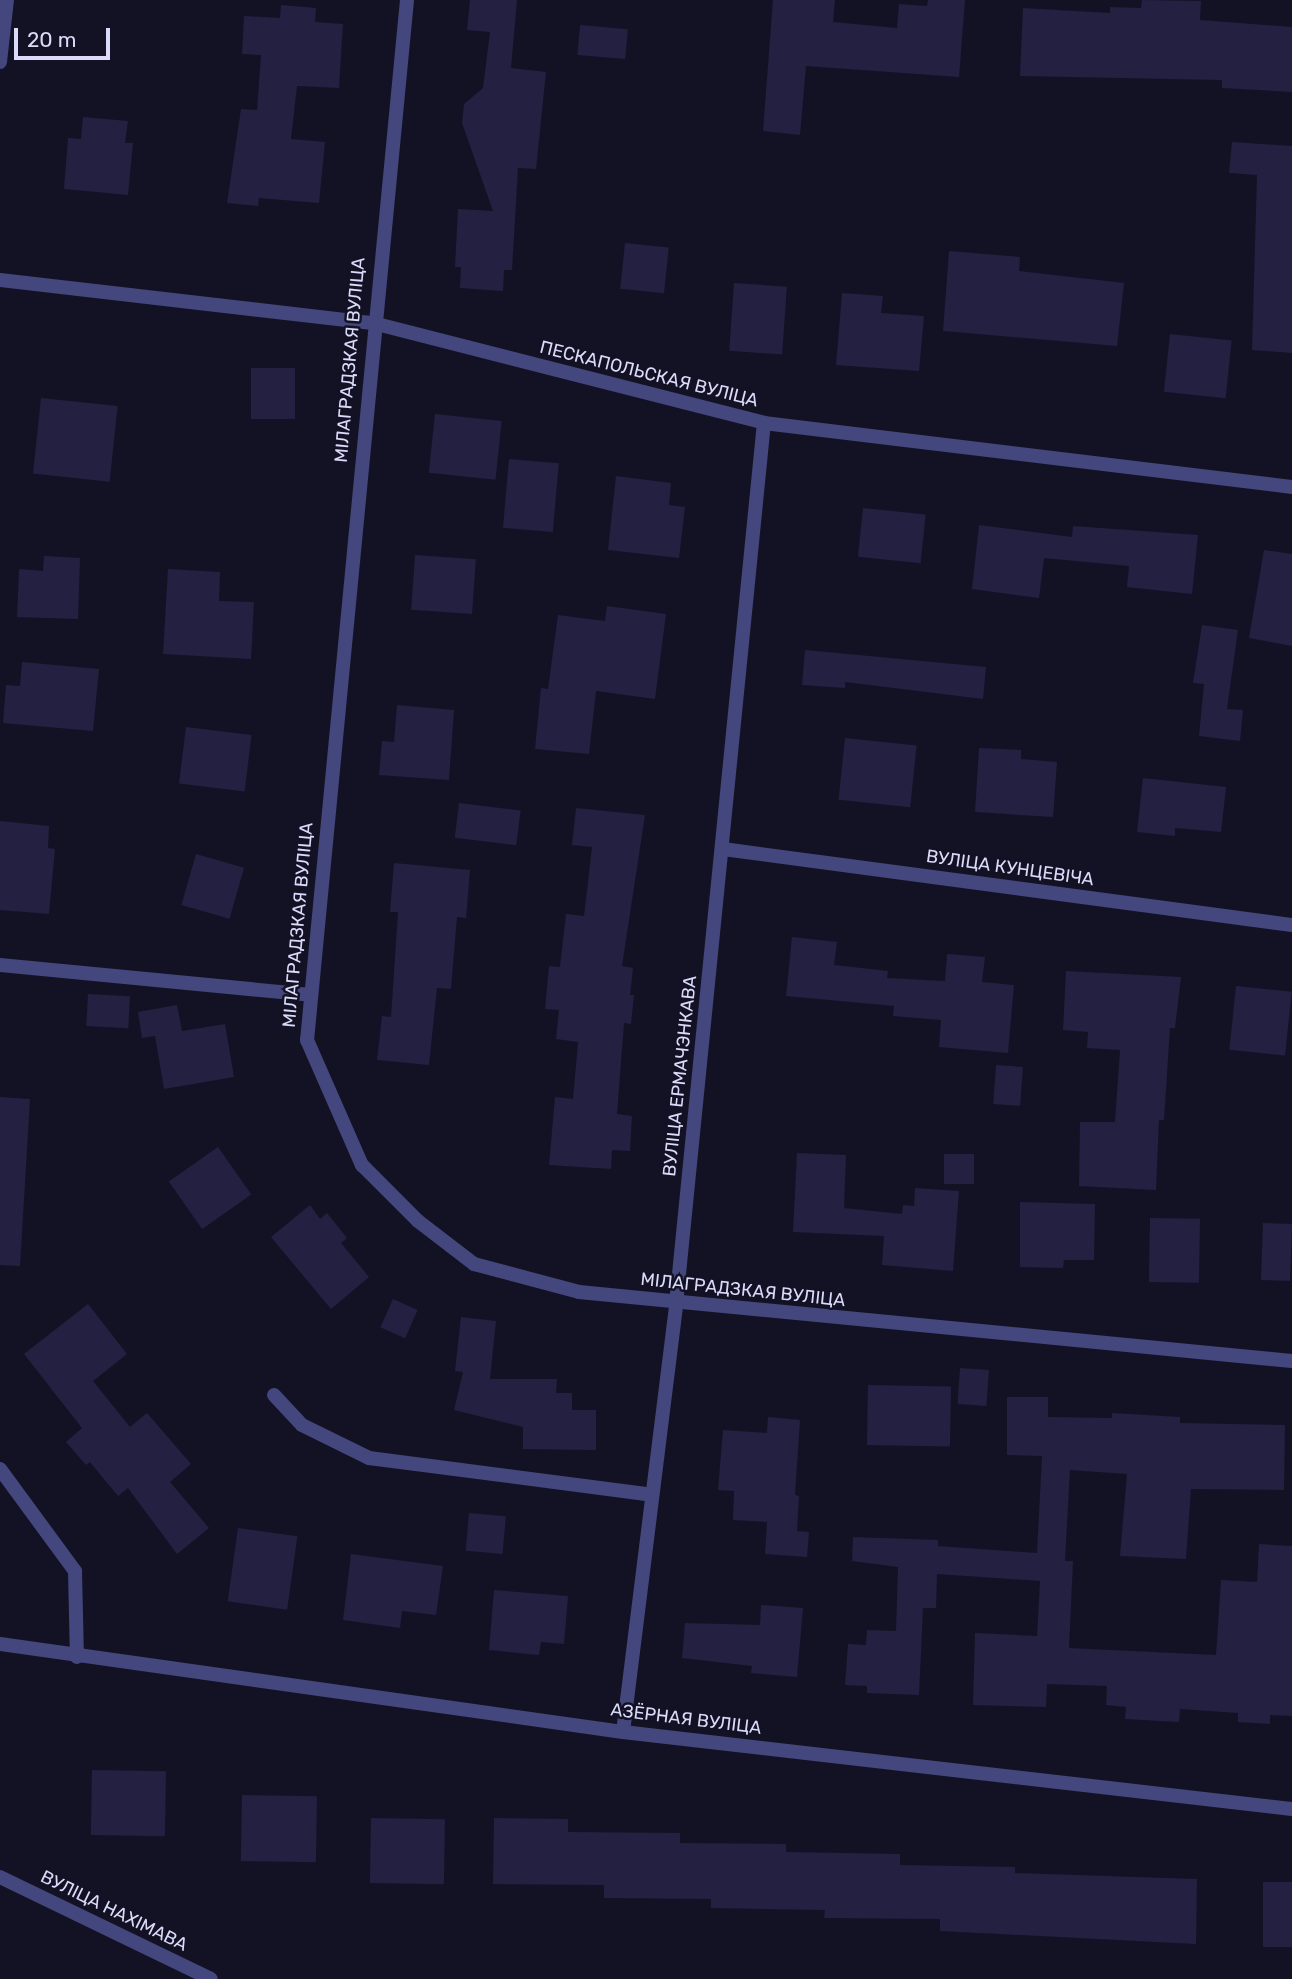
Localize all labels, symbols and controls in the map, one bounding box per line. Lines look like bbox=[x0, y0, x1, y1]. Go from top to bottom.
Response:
scale bar bbox=[18, 14, 114, 58]
text: 20 m bbox=[27, 27, 76, 52]
street label: МІЛАГРАДЗКАЯ ВУЛІЦА bbox=[330, 257, 370, 463]
street label: ПЕСКАПОЛЬСКАЯ ВУЛІЦА bbox=[538, 336, 760, 412]
street label: МІЛАГРАДЗКАЯ ВУЛІЦА bbox=[278, 822, 318, 1028]
street label: ВУЛІЦА КУНЦЕВІЧА bbox=[925, 846, 1095, 890]
street label: ВУЛІЦА ЕРМАЧЭНКАВА bbox=[659, 974, 701, 1178]
street label: МІЛАГРАДЗКАЯ ВУЛІЦА bbox=[640, 1269, 846, 1311]
street label: АЗЁРНАЯ ВУЛІЦА bbox=[609, 1699, 763, 1739]
street label: ВУЛІЦА НАХІМАВА bbox=[37, 1866, 191, 1956]

